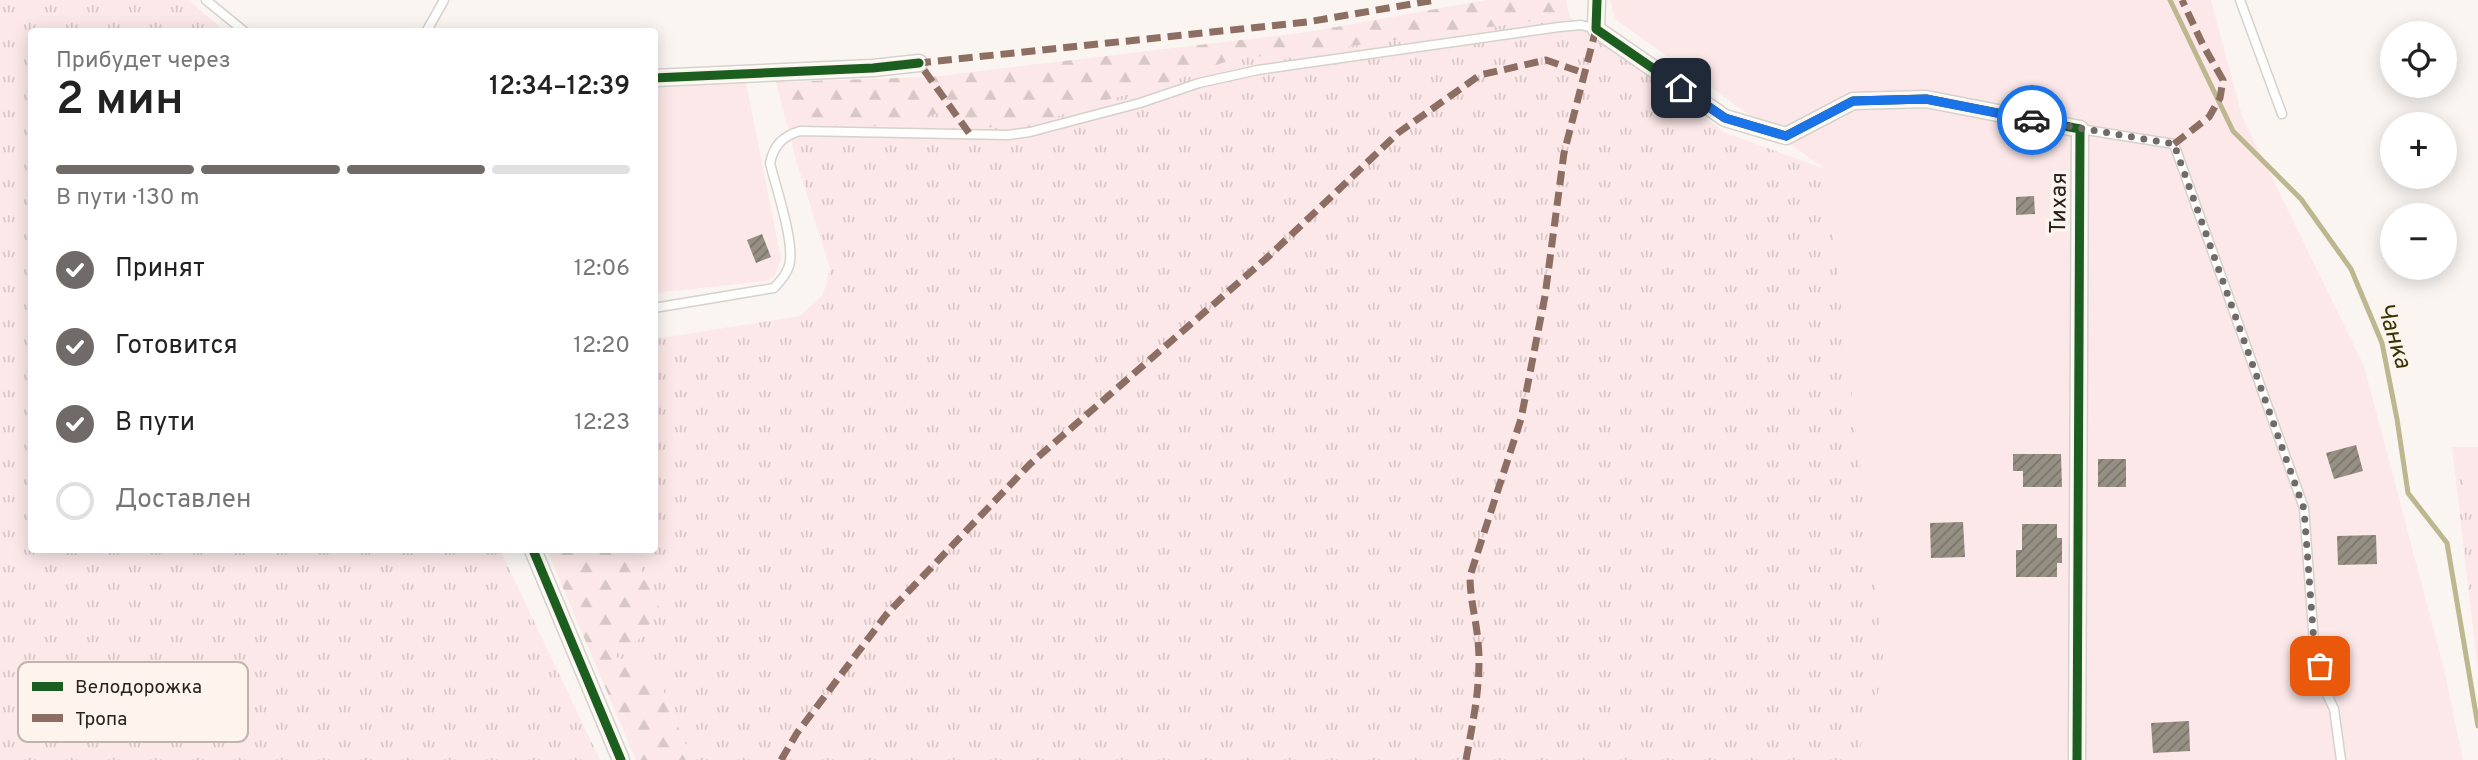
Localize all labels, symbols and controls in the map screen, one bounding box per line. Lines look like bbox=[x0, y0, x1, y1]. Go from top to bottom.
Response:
map controls bbox=[2380, 21, 2457, 280]
button: locate bbox=[2380, 21, 2457, 98]
text: Прибудет через bbox=[56, 47, 231, 76]
pin bbox=[1651, 58, 1711, 118]
icon: home bbox=[1662, 69, 1700, 107]
text: 12:34–12:39 bbox=[489, 71, 630, 104]
text: 2 мин bbox=[56, 72, 184, 131]
courier bbox=[1997, 85, 2067, 155]
icon: car bbox=[2013, 101, 2051, 139]
button: + bbox=[2380, 112, 2457, 189]
street label: Тихая bbox=[2045, 172, 2075, 234]
text: В пути · 130 m bbox=[56, 184, 199, 213]
button: − bbox=[2380, 203, 2457, 280]
icon: check bbox=[56, 251, 94, 289]
text: Принят bbox=[115, 253, 205, 286]
text: 12:06 bbox=[574, 255, 630, 284]
water label: Чанка bbox=[2369, 300, 2417, 373]
icon: check bbox=[56, 328, 94, 366]
text: Готовится bbox=[115, 330, 238, 363]
text: 12:20 bbox=[573, 332, 630, 361]
icon: check bbox=[56, 405, 94, 443]
text: В пути bbox=[115, 407, 195, 440]
text: 12:23 bbox=[574, 409, 630, 438]
text: Доставлен bbox=[115, 484, 251, 517]
pin bbox=[2290, 636, 2350, 696]
icon: bag bbox=[2301, 647, 2339, 685]
legend bbox=[18, 662, 248, 742]
text: Велодорожка bbox=[75, 676, 202, 700]
text: Тропа bbox=[75, 708, 127, 732]

